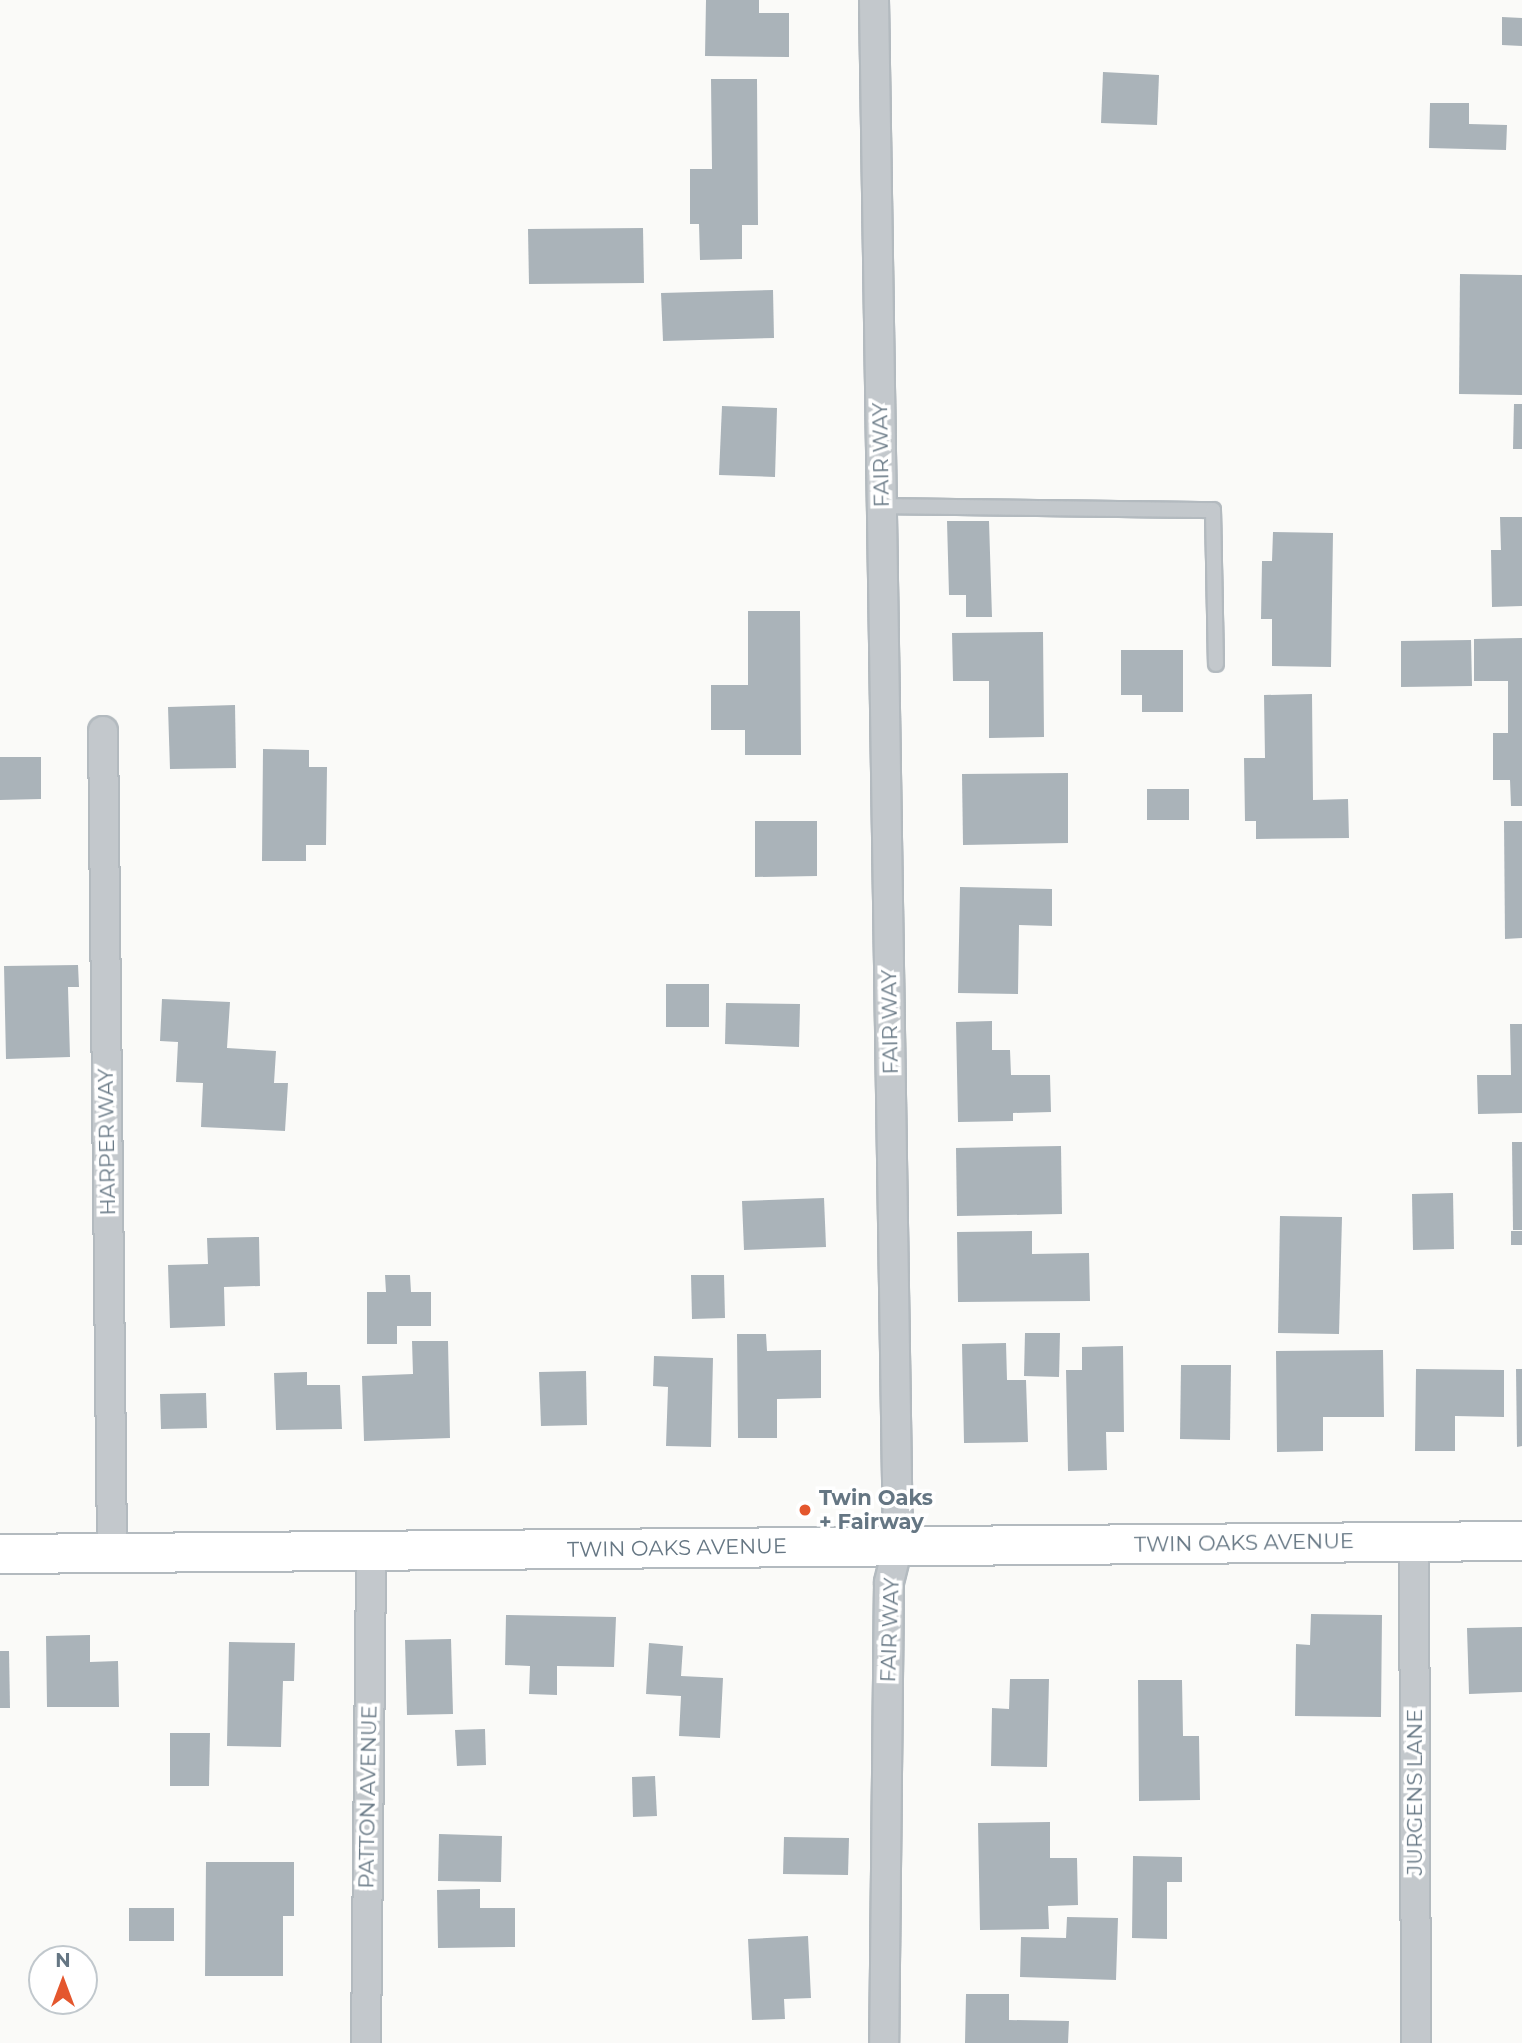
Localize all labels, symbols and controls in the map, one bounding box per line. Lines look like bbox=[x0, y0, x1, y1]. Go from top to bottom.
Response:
street label: FAIR WAY bbox=[867, 402, 895, 508]
street label: FAIR WAY bbox=[876, 969, 904, 1075]
street label: HARPER WAY bbox=[93, 1068, 121, 1216]
place label: Twin Oaks + Fairway bbox=[819, 1485, 933, 1535]
marker: Twin Oaks + Fairway bbox=[797, 1502, 813, 1518]
street label: TWIN OAKS AVENUE bbox=[1134, 1528, 1354, 1558]
street label: TWIN OAKS AVENUE bbox=[567, 1533, 787, 1563]
street label: FAIR WAY bbox=[876, 1577, 904, 1683]
street label: PATTON AVENUE bbox=[354, 1705, 382, 1889]
street label: JURGENS LANE bbox=[1402, 1709, 1428, 1875]
north arrow bbox=[28, 1945, 98, 2015]
text: N bbox=[55, 1949, 71, 1972]

